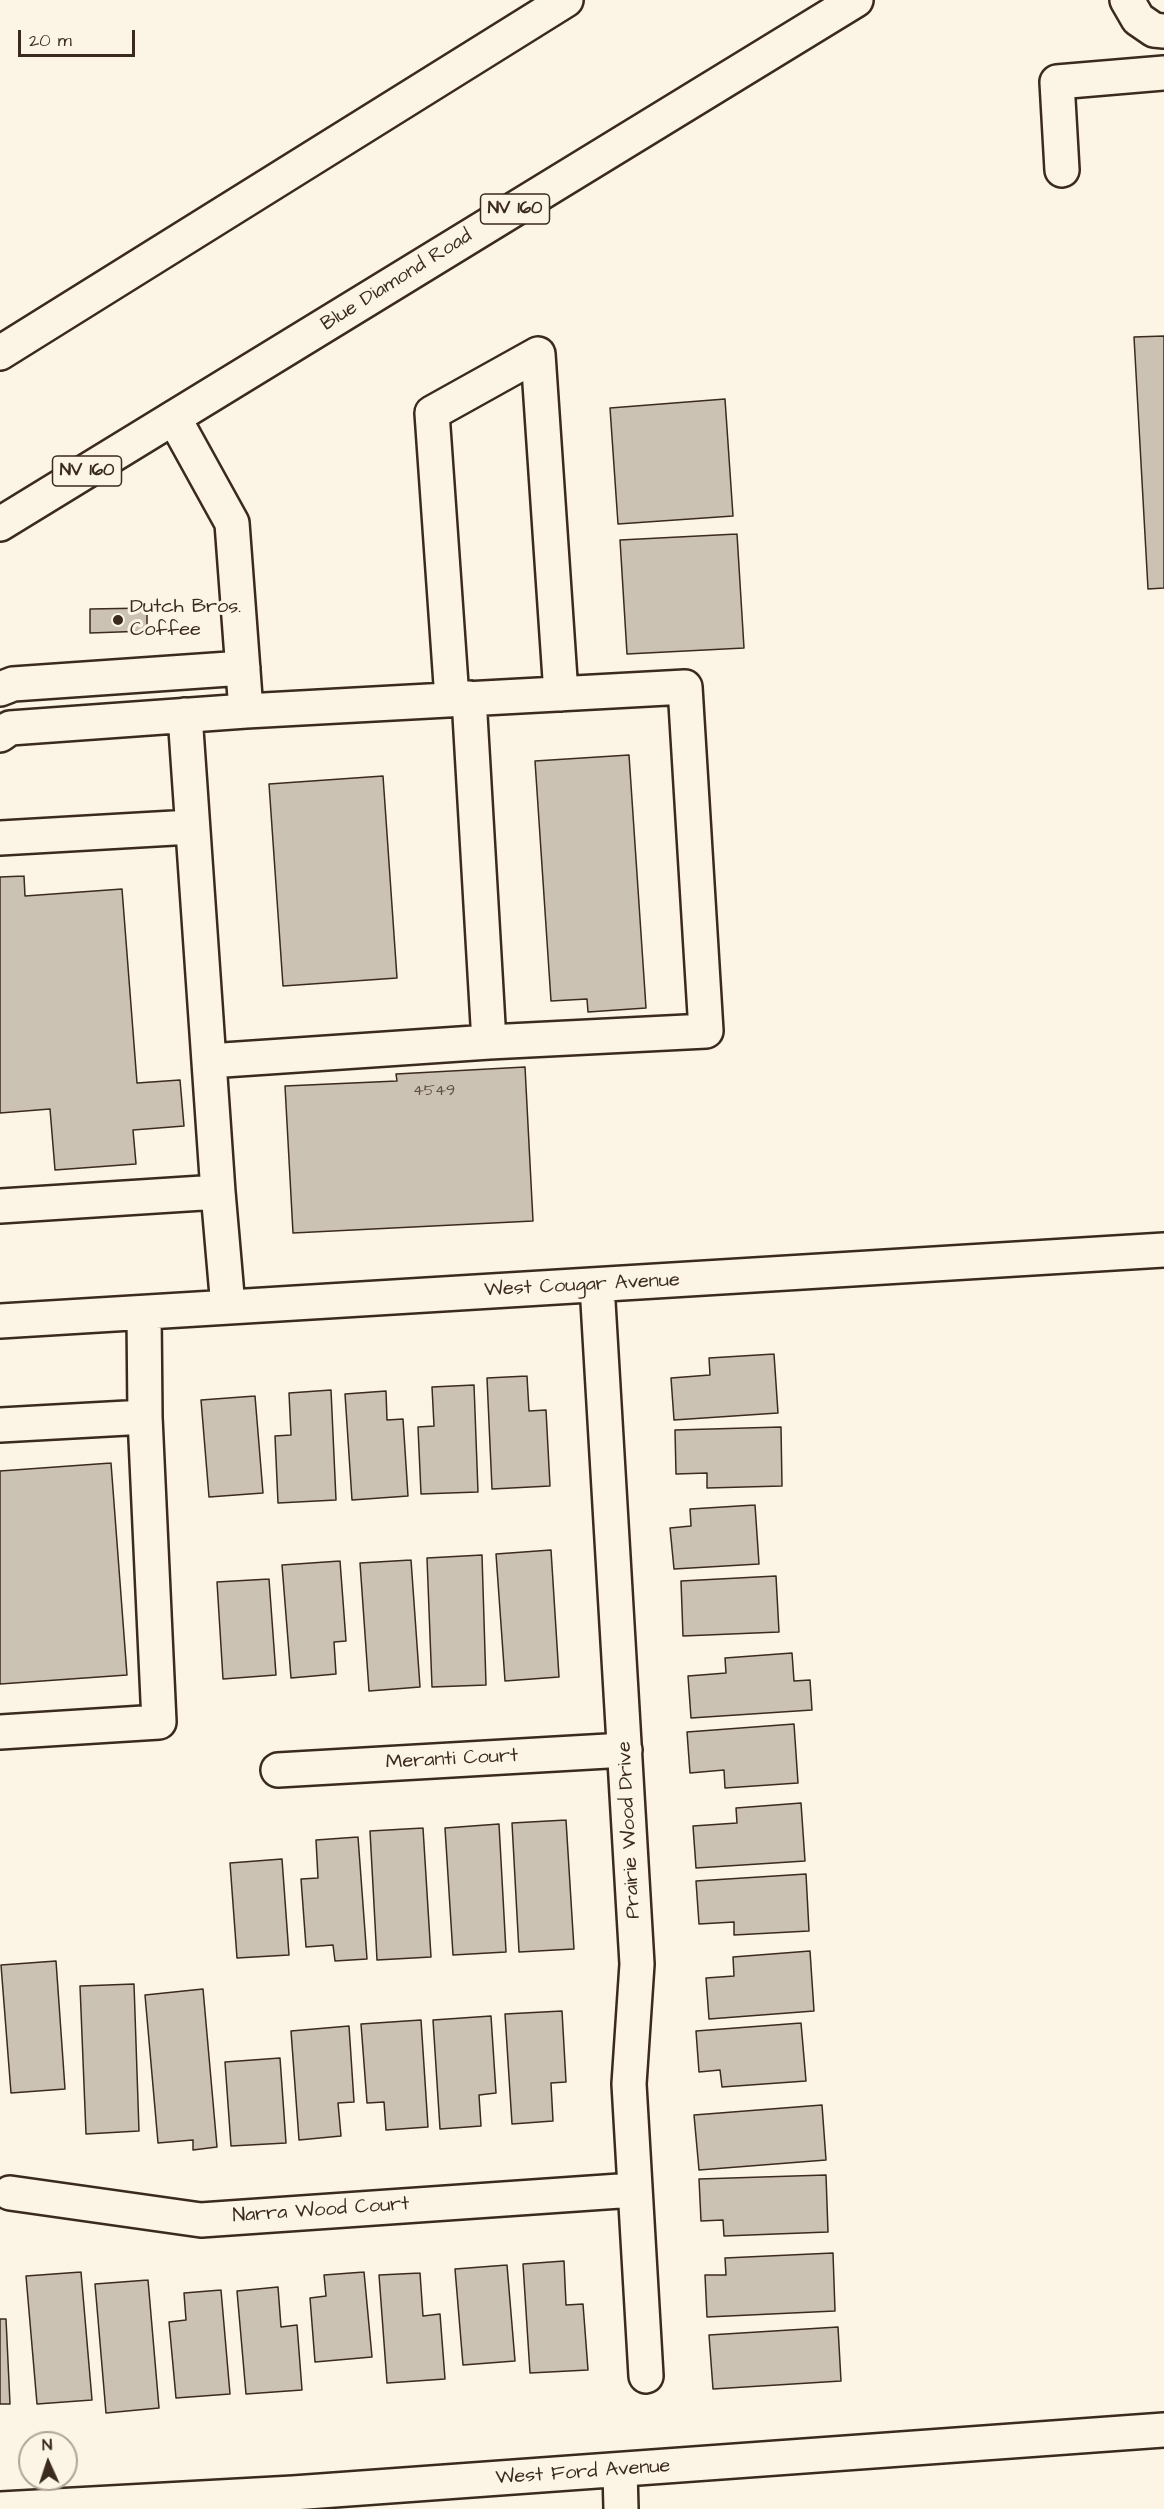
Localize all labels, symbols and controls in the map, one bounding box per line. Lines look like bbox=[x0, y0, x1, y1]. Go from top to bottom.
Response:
scale bar bbox=[21, 18, 138, 56]
text: 20 m bbox=[29, 28, 72, 53]
road number: NV 160 bbox=[480, 194, 550, 224]
street label: Blue Diamond Road bbox=[317, 225, 477, 337]
road number: NV 160 bbox=[52, 456, 122, 486]
place label: Dutch Bros. Coffee bbox=[130, 596, 241, 643]
marker: Dutch Bros. Coffee bbox=[111, 613, 125, 627]
house number: 4549 bbox=[413, 1082, 455, 1102]
street label: West Cougar Avenue bbox=[484, 1269, 680, 1303]
street label: Prairie Wood Drive bbox=[613, 1741, 647, 1919]
street label: Meranti Court bbox=[385, 1745, 519, 1775]
street label: Narra Wood Court bbox=[232, 2193, 410, 2229]
north arrow bbox=[18, 2431, 78, 2491]
text: N bbox=[42, 2434, 53, 2456]
street label: West Ford Avenue bbox=[495, 2455, 671, 2491]

